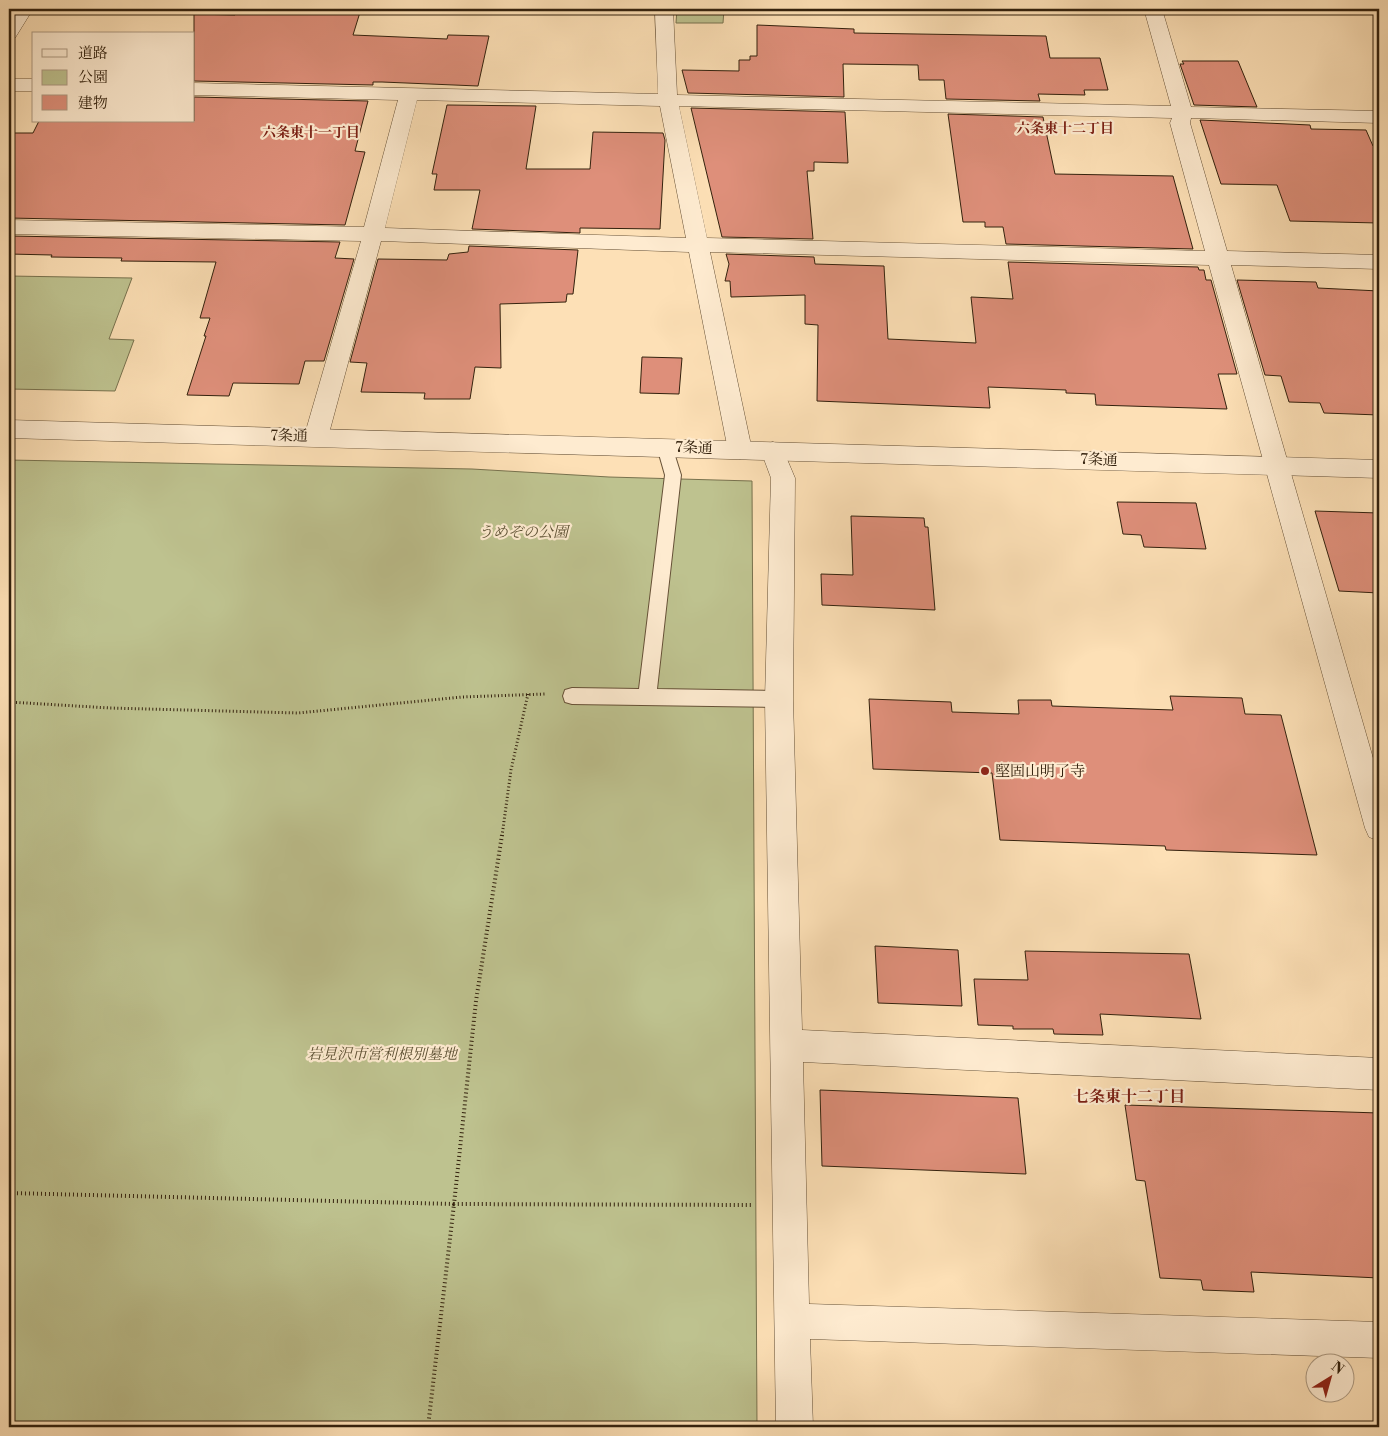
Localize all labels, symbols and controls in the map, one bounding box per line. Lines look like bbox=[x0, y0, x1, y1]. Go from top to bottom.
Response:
legend bbox=[32, 32, 195, 122]
text: 道路 bbox=[78, 44, 108, 63]
text: 公園 bbox=[78, 68, 108, 87]
text: 建物 bbox=[78, 94, 108, 113]
district label: 六条東十二丁目 bbox=[1016, 120, 1114, 138]
district label: 六条東十一丁目 bbox=[262, 124, 360, 142]
street label: 7条通 bbox=[270, 426, 308, 446]
street label: 7条通 bbox=[675, 438, 713, 458]
street label: 7条通 bbox=[1080, 450, 1118, 470]
park label: うめぞの公園 bbox=[478, 523, 571, 542]
place label: 堅固山明了寺 bbox=[995, 762, 1085, 781]
marker: 堅固山明了寺 bbox=[979, 765, 991, 777]
park label: 岩見沢市営利根別墓地 bbox=[307, 1045, 459, 1064]
district label: 七条東十二丁目 bbox=[1073, 1087, 1185, 1107]
north arrow bbox=[1306, 1354, 1356, 1404]
text: N bbox=[1327, 1358, 1347, 1379]

